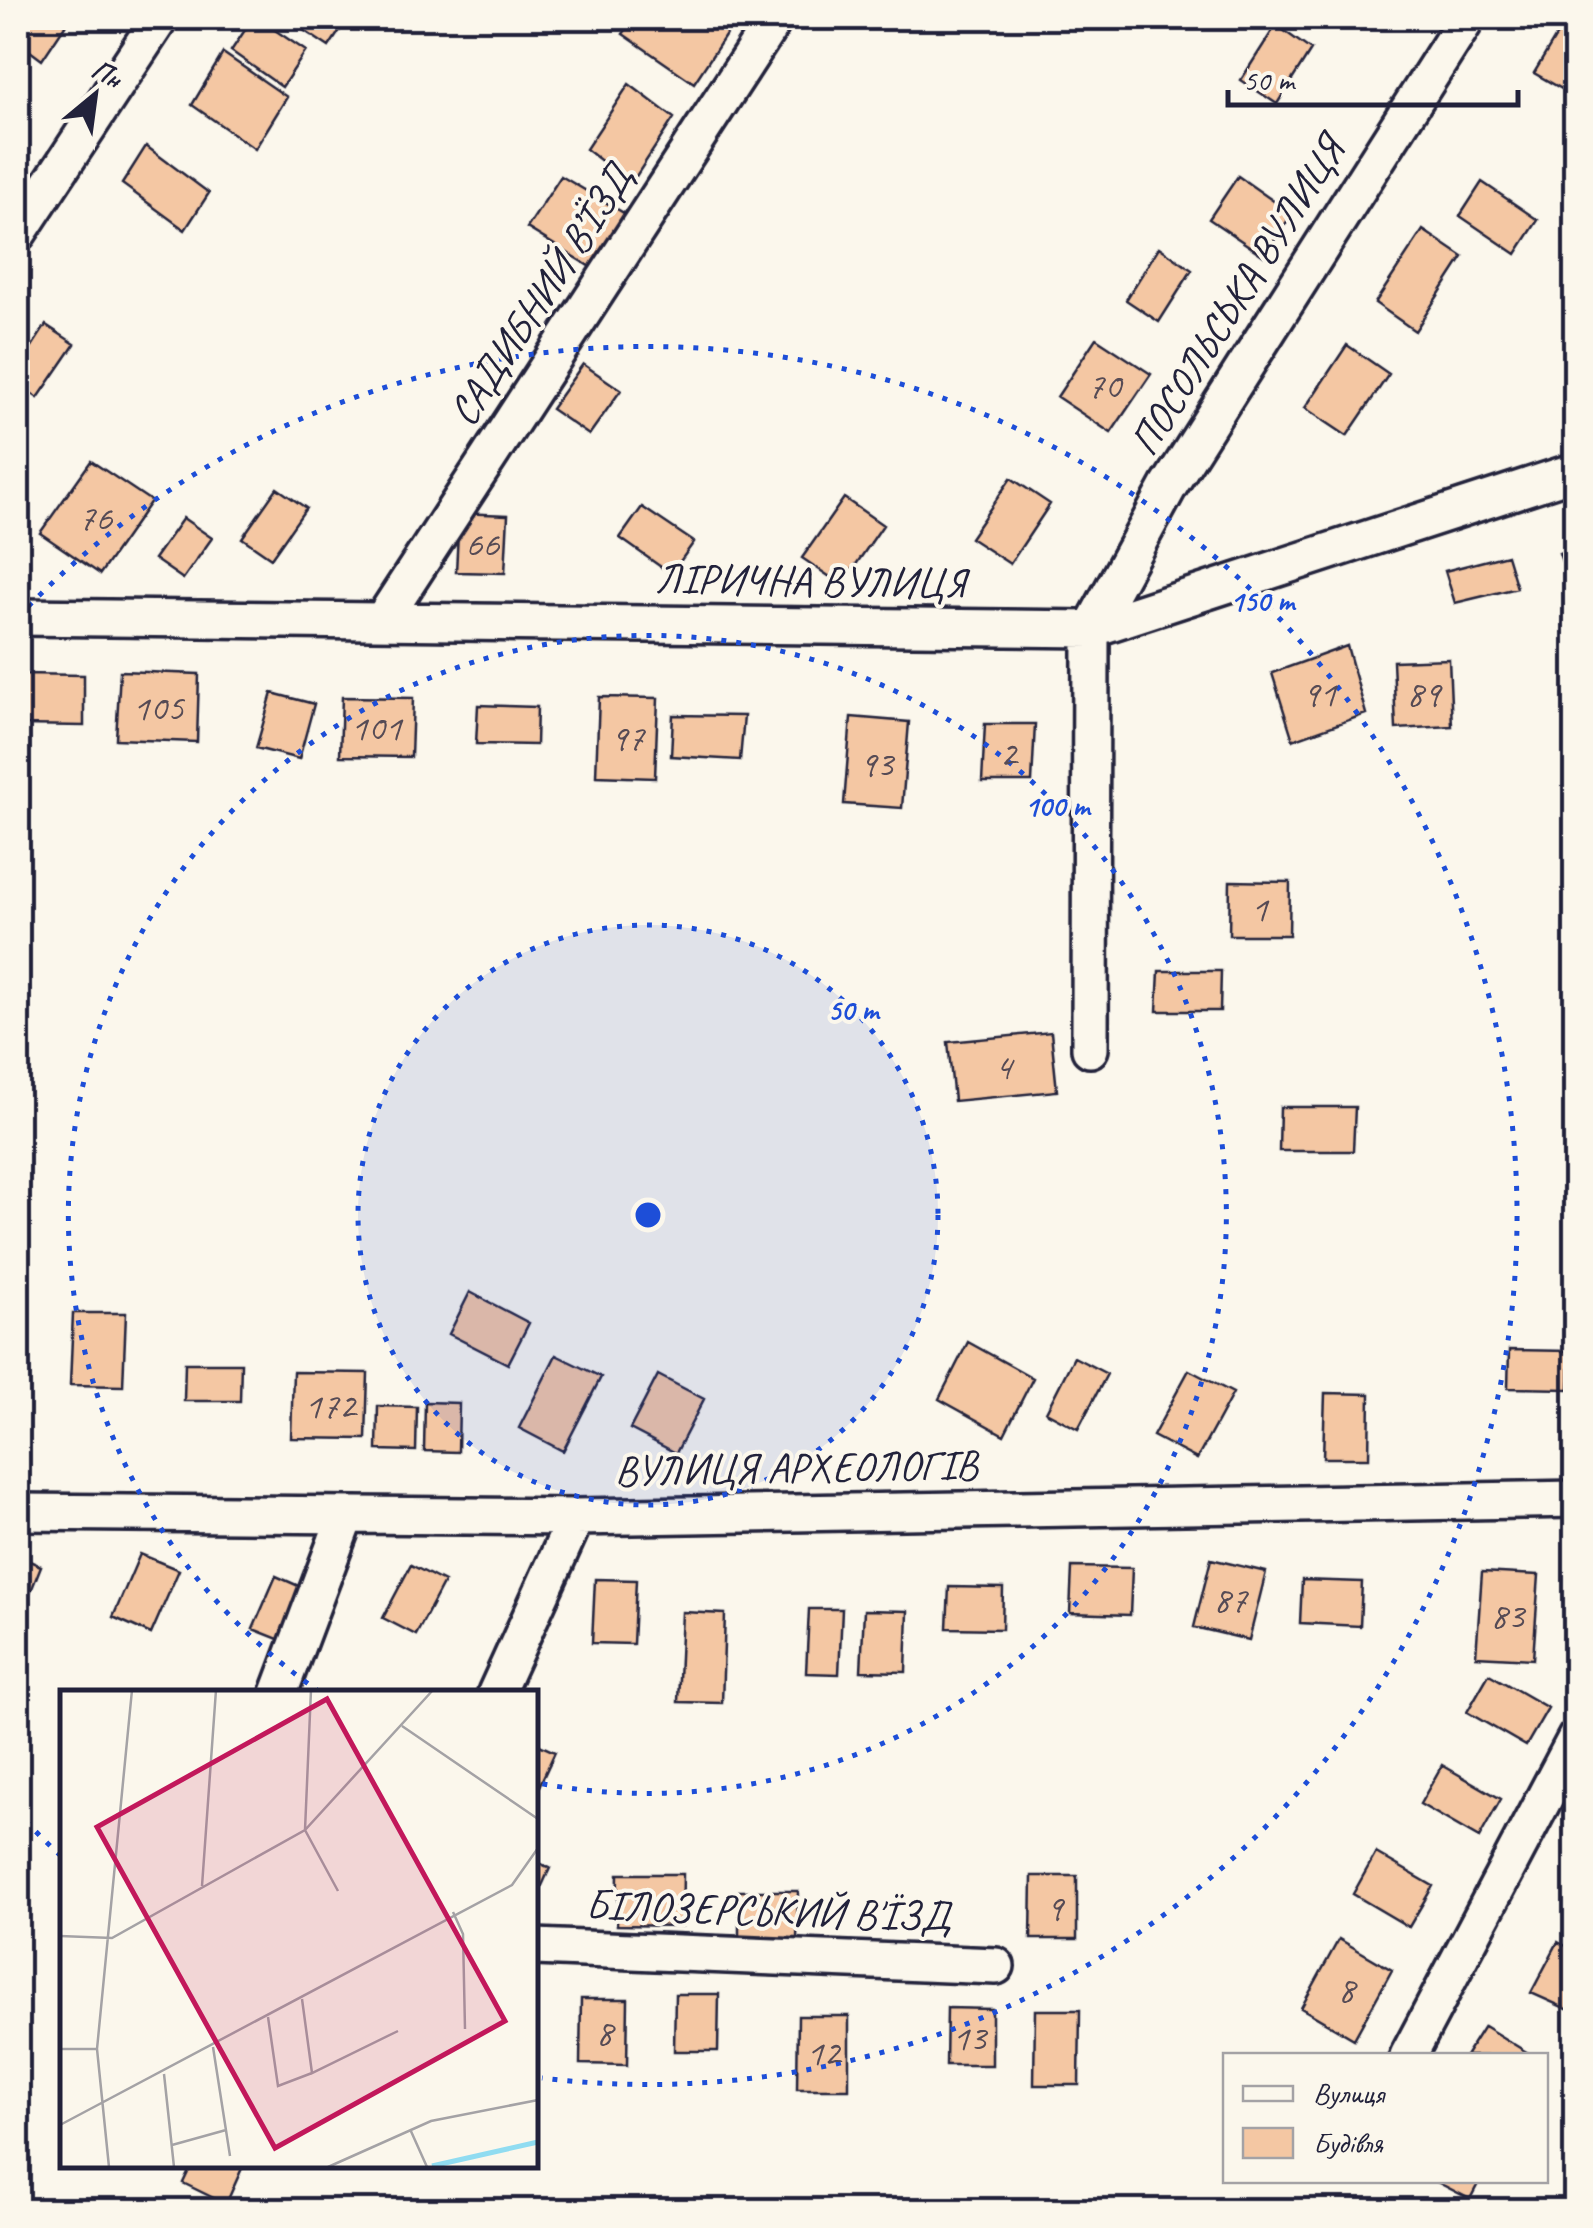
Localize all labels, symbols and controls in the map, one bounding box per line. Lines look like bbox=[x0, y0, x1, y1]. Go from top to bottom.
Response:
north arrow bbox=[45, 45, 145, 145]
scale bar bbox=[1228, 45, 1518, 107]
text: Пн bbox=[86, 51, 130, 97]
text: 50 m bbox=[1243, 61, 1296, 99]
street label: ПОСОЛЬСЬКА ВУЛИЦЯ bbox=[1118, 122, 1359, 465]
street label: САДИБНИЙ В’ЇЗД bbox=[437, 152, 647, 436]
house number: 70 bbox=[1087, 362, 1124, 409]
house number: 76 bbox=[78, 494, 114, 541]
house number: 66 bbox=[465, 520, 501, 567]
street label: ЛІРИЧНА ВУЛИЦЯ bbox=[655, 552, 971, 610]
text: 150 m bbox=[1230, 582, 1297, 620]
house number: 91 bbox=[1302, 670, 1338, 717]
house number: 89 bbox=[1406, 670, 1443, 717]
house number: 105 bbox=[132, 684, 186, 731]
house number: 101 bbox=[350, 704, 404, 751]
house number: 97 bbox=[610, 714, 646, 761]
house number: 2 bbox=[999, 730, 1019, 777]
house number: 93 bbox=[859, 740, 896, 787]
text: 100 m bbox=[1025, 787, 1092, 825]
house number: 1 bbox=[1250, 885, 1269, 932]
text: 50 m bbox=[828, 991, 881, 1029]
house number: 4 bbox=[994, 1043, 1015, 1090]
centre of rings bbox=[630, 1197, 666, 1233]
house number: 172 bbox=[304, 1382, 359, 1429]
street label: ВУЛИЦЯ АРХЕОЛОГІВ bbox=[614, 1438, 981, 1498]
house number: 87 bbox=[1213, 1576, 1249, 1623]
house number: 83 bbox=[1490, 1592, 1527, 1639]
inset map bbox=[60, 1690, 538, 2168]
street label: БІЛОЗЕРСЬКИЙ В'ЇЗД bbox=[585, 1878, 954, 1944]
house number: 9 bbox=[1045, 1884, 1065, 1931]
house number: 8 bbox=[1337, 1966, 1358, 2013]
house number: 8 bbox=[595, 2009, 616, 2056]
house number: 13 bbox=[952, 2014, 989, 2061]
house number: 12 bbox=[806, 2029, 843, 2076]
legend bbox=[1223, 2053, 1548, 2183]
text: Вулиця bbox=[1313, 2074, 1387, 2112]
text: Будівля bbox=[1313, 2124, 1384, 2162]

